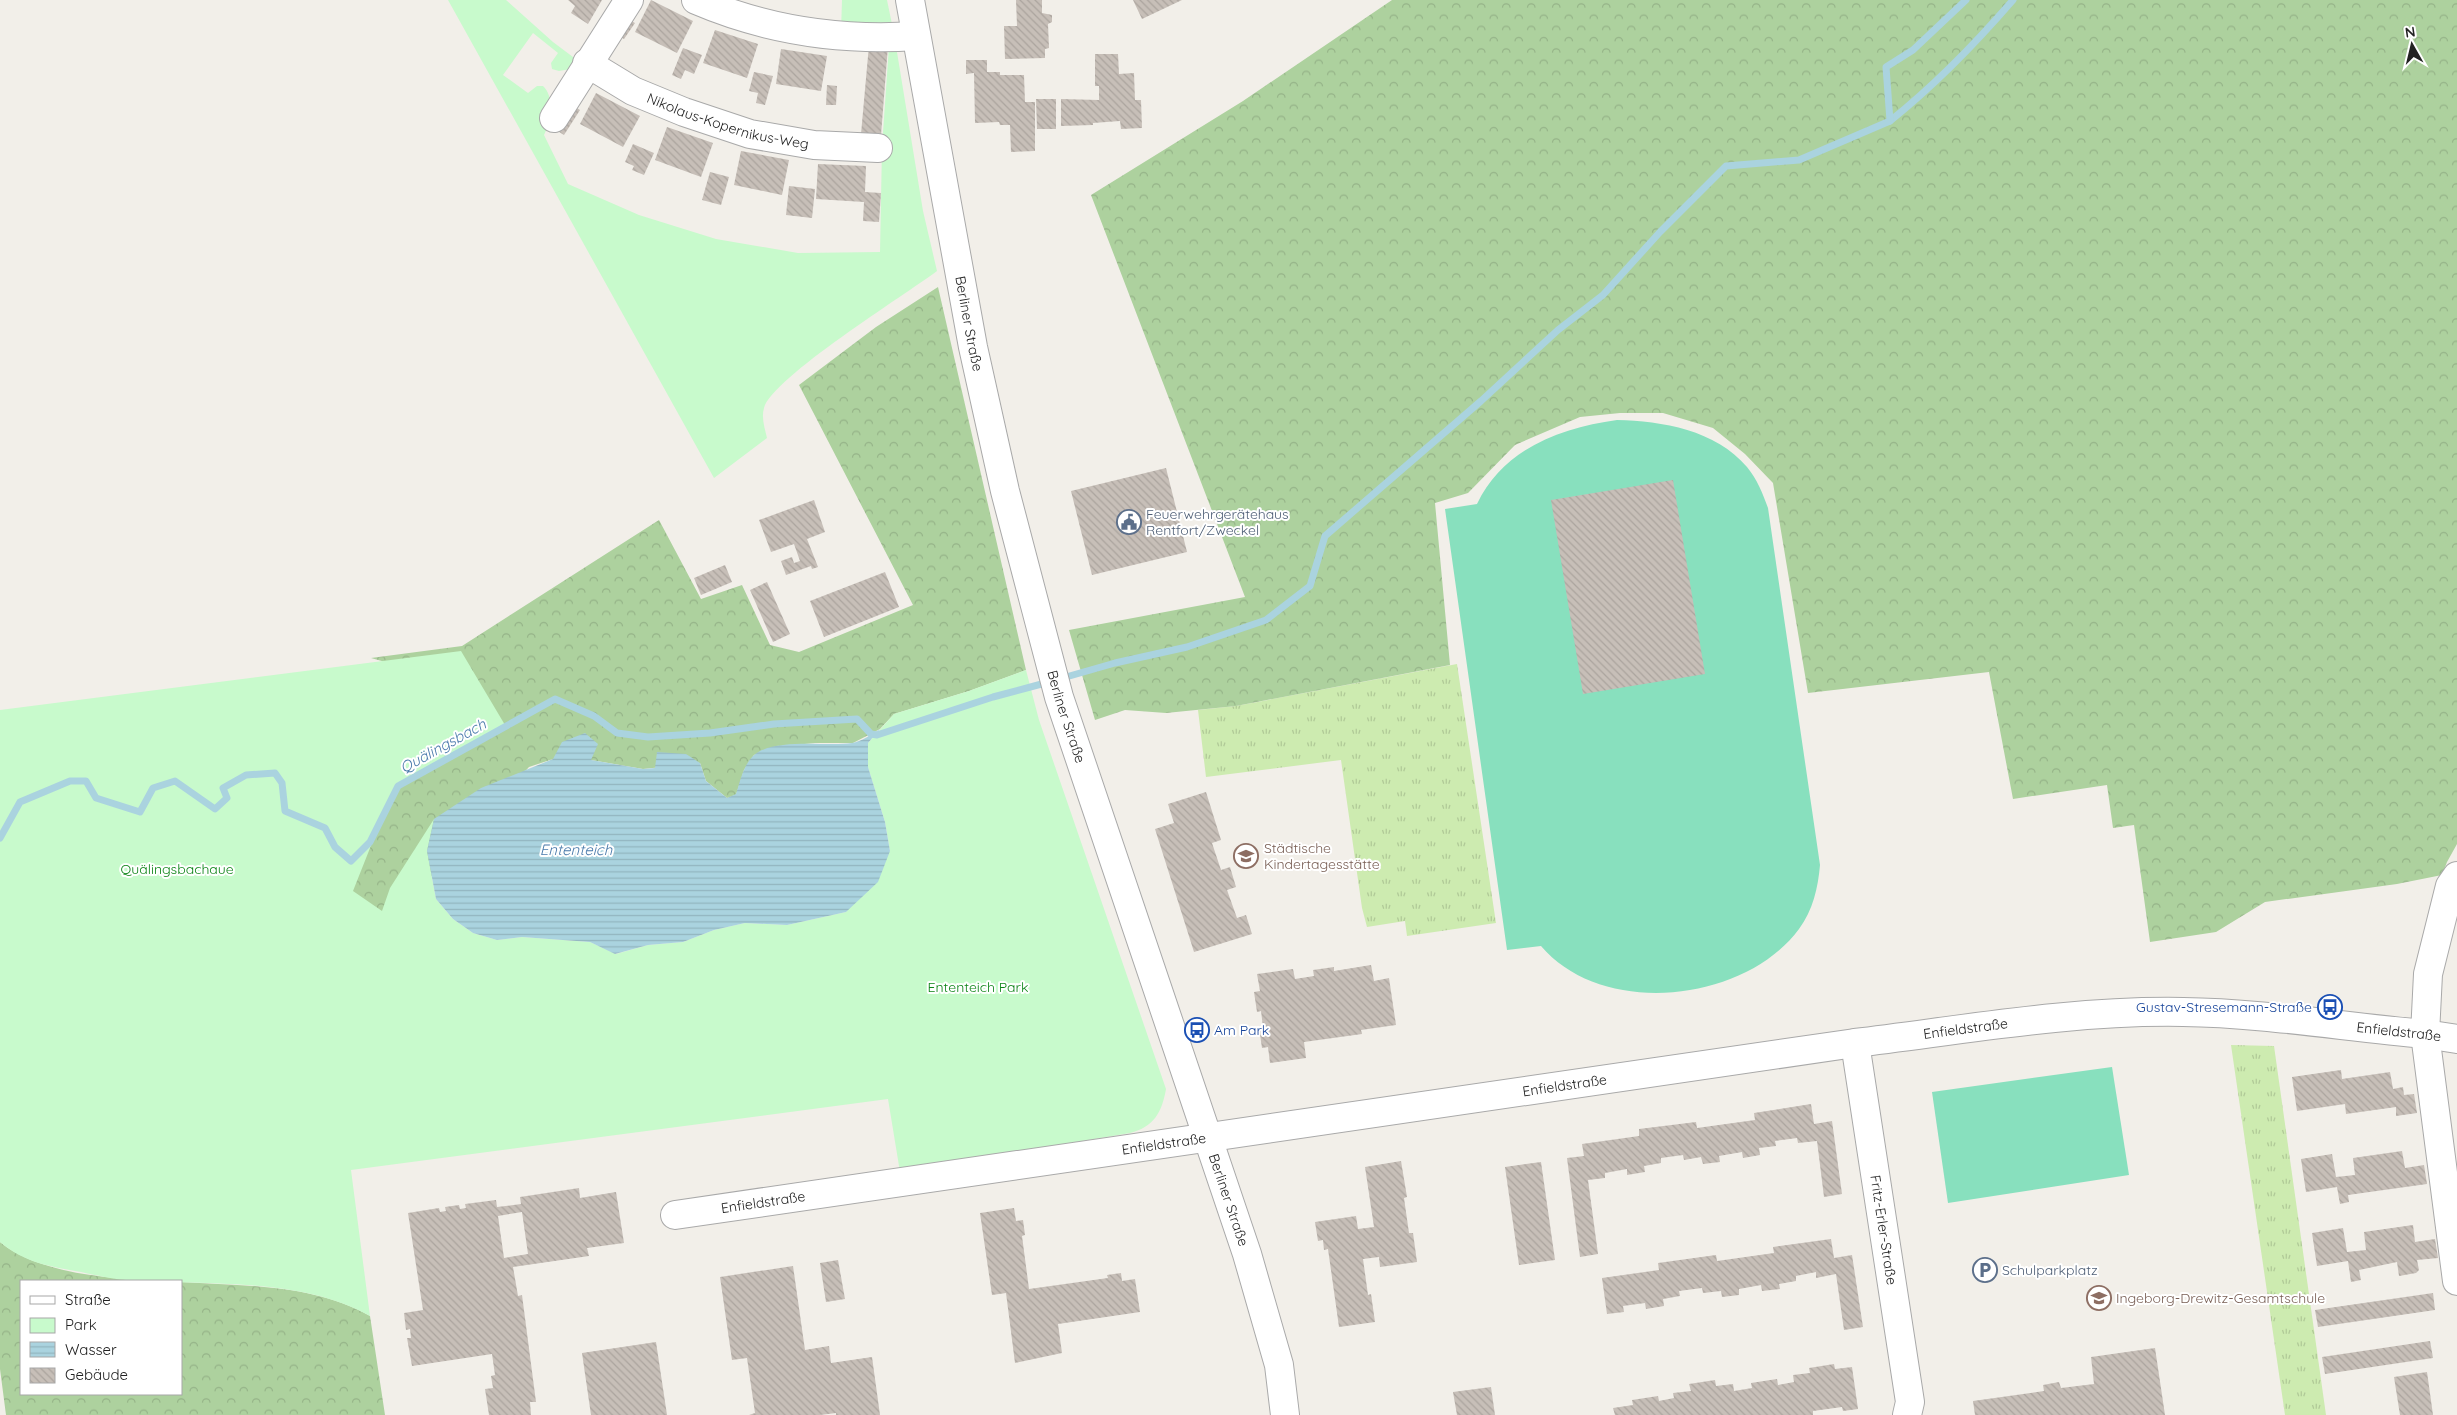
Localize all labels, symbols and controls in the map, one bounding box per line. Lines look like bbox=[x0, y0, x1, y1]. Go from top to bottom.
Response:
north arrow bbox=[2387, 20, 2437, 70]
text: N bbox=[2404, 22, 2417, 42]
street label: Nikolaus-Kopernikus-Weg bbox=[644, 89, 810, 153]
street label: Berliner Straße bbox=[951, 275, 987, 373]
place label: Feuerwehrgerätehaus Rentfort/Zweckel bbox=[1146, 505, 1289, 539]
public building icon: Feuerwehrgerätehaus Rentfort/Zweckel bbox=[1116, 509, 1142, 535]
street label: Berliner Straße bbox=[1043, 668, 1090, 765]
water label: Quälingsbach bbox=[396, 714, 489, 777]
place label: Städtische Kindertagesstätte bbox=[1264, 839, 1380, 873]
water label: Ententeich bbox=[540, 840, 613, 859]
school or university icon: Städtische Kindertagesstätte bbox=[1233, 843, 1259, 869]
park label: Quälingsbachaue bbox=[120, 860, 234, 878]
park label: Ententeich Park bbox=[928, 978, 1028, 996]
bus stop icon: Gustav-Stresemann-Straße bbox=[2317, 994, 2343, 1020]
place label: Gustav-Stresemann-Straße bbox=[2136, 998, 2312, 1016]
street label: Enfieldstraße bbox=[1922, 1014, 2009, 1043]
bus stop icon: Am Park bbox=[1184, 1017, 1210, 1043]
street label: Enfieldstraße bbox=[2356, 1018, 2442, 1045]
place label: Am Park bbox=[1214, 1021, 1269, 1039]
street label: Enfieldstraße bbox=[1521, 1070, 1608, 1100]
street label: Enfieldstraße bbox=[1120, 1129, 1207, 1159]
street label: Berliner Straße bbox=[1205, 1151, 1253, 1249]
street label: Fritz-Erler-Straße bbox=[1866, 1174, 1901, 1286]
street label: Enfieldstraße bbox=[720, 1187, 807, 1217]
parking icon: Schulparkplatz bbox=[1972, 1257, 1998, 1283]
place label: Schulparkplatz bbox=[2002, 1261, 2098, 1279]
legend bbox=[20, 1280, 182, 1395]
school or university icon: Ingeborg-Drewitz-Gesamtschule bbox=[2086, 1285, 2112, 1311]
place label: Ingeborg-Drewitz-Gesamtschule bbox=[2116, 1289, 2325, 1307]
text: Straße bbox=[65, 1290, 111, 1309]
text: Park bbox=[65, 1315, 97, 1334]
text: Wasser bbox=[65, 1340, 117, 1359]
text: Gebäude bbox=[65, 1365, 128, 1384]

